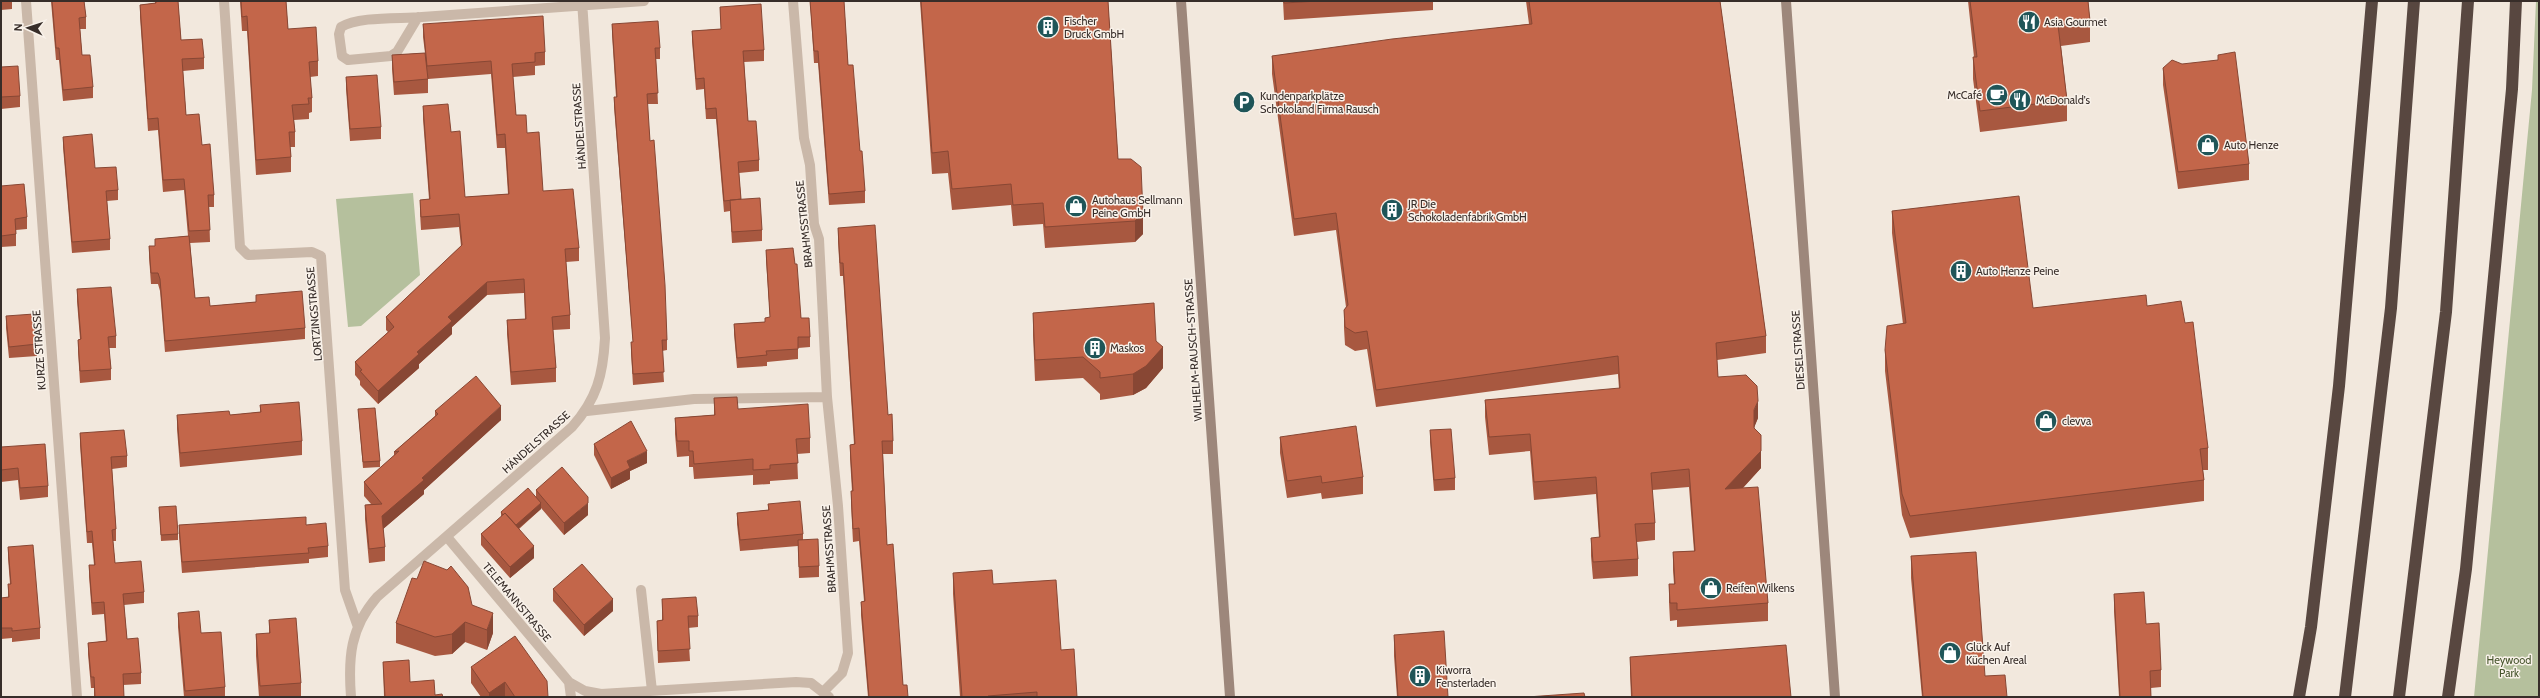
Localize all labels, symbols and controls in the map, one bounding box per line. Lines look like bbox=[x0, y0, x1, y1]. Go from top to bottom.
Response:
north arrow bbox=[8, 8, 48, 48]
restaurant icon: Asia Gourmet bbox=[2016, 9, 2042, 35]
building icon: Fischer Druck GmbH bbox=[1035, 14, 1061, 40]
place label: Fischer Druck GmbH bbox=[1064, 14, 1124, 41]
place label: Asia Gourmet bbox=[2044, 15, 2107, 29]
text: N bbox=[11, 23, 25, 32]
street label: HÄNDELSTRASSE bbox=[569, 82, 589, 170]
cafe icon: McCafé bbox=[1984, 82, 2010, 108]
restaurant icon: McDonald's bbox=[2007, 87, 2033, 113]
place label: McCafé bbox=[1947, 88, 1982, 102]
parking icon: Kundenparkplätze Schokoland Firma Rausch bbox=[1231, 89, 1257, 115]
place label: Kundenparkplätze Schokoland Firma Rausch bbox=[1260, 89, 1379, 116]
place label: McDonald's bbox=[2036, 93, 2091, 107]
shop icon: Auto Henze bbox=[2195, 132, 2221, 158]
place label: Auto Henze bbox=[2224, 138, 2279, 152]
street label: BRAHMSSTRASSE bbox=[792, 180, 816, 268]
shop icon: Autohaus Sellmann Peine GmbH bbox=[1063, 193, 1089, 219]
place label: Autohaus Sellmann Peine GmbH bbox=[1092, 193, 1183, 220]
building icon: JR Die Schokoladenfabrik GmbH bbox=[1379, 197, 1405, 223]
place label: JR Die Schokoladenfabrik GmbH bbox=[1407, 197, 1527, 224]
building icon: Auto Henze Peine bbox=[1948, 258, 1974, 284]
place label: Auto Henze Peine bbox=[1976, 264, 2059, 278]
street label: LORTZINGSTRASSE bbox=[303, 266, 325, 362]
street label: WILHELM-RAUSCH-STRASSE bbox=[1181, 278, 1205, 422]
street label: KURZE STRASSE bbox=[29, 310, 49, 390]
street label: DIESELSTRASSE bbox=[1788, 310, 1808, 390]
building icon: Maskos bbox=[1082, 335, 1108, 361]
place label: Maskos bbox=[1110, 341, 1144, 355]
street label: HÄNDELSTRASSE bbox=[499, 408, 573, 476]
shop icon: clevva bbox=[2033, 408, 2059, 434]
place label: clevva bbox=[2062, 414, 2092, 428]
street label: BRAHMSSTRASSE bbox=[819, 505, 839, 593]
street label: TELEMANNSTRASSE bbox=[480, 559, 554, 645]
shop icon: Reifen Wilkens bbox=[1698, 575, 1724, 601]
place label: Reifen Wilkens bbox=[1726, 581, 1795, 595]
shop icon: Glück Auf Küchen Areal bbox=[1937, 640, 1963, 666]
place label: Glück Auf Küchen Areal bbox=[1966, 640, 2027, 667]
park label: Heywood Park bbox=[2487, 653, 2531, 680]
building icon: Kiworra Fensterladen bbox=[1407, 663, 1433, 689]
place label: Kiworra Fensterladen bbox=[1436, 663, 1496, 690]

